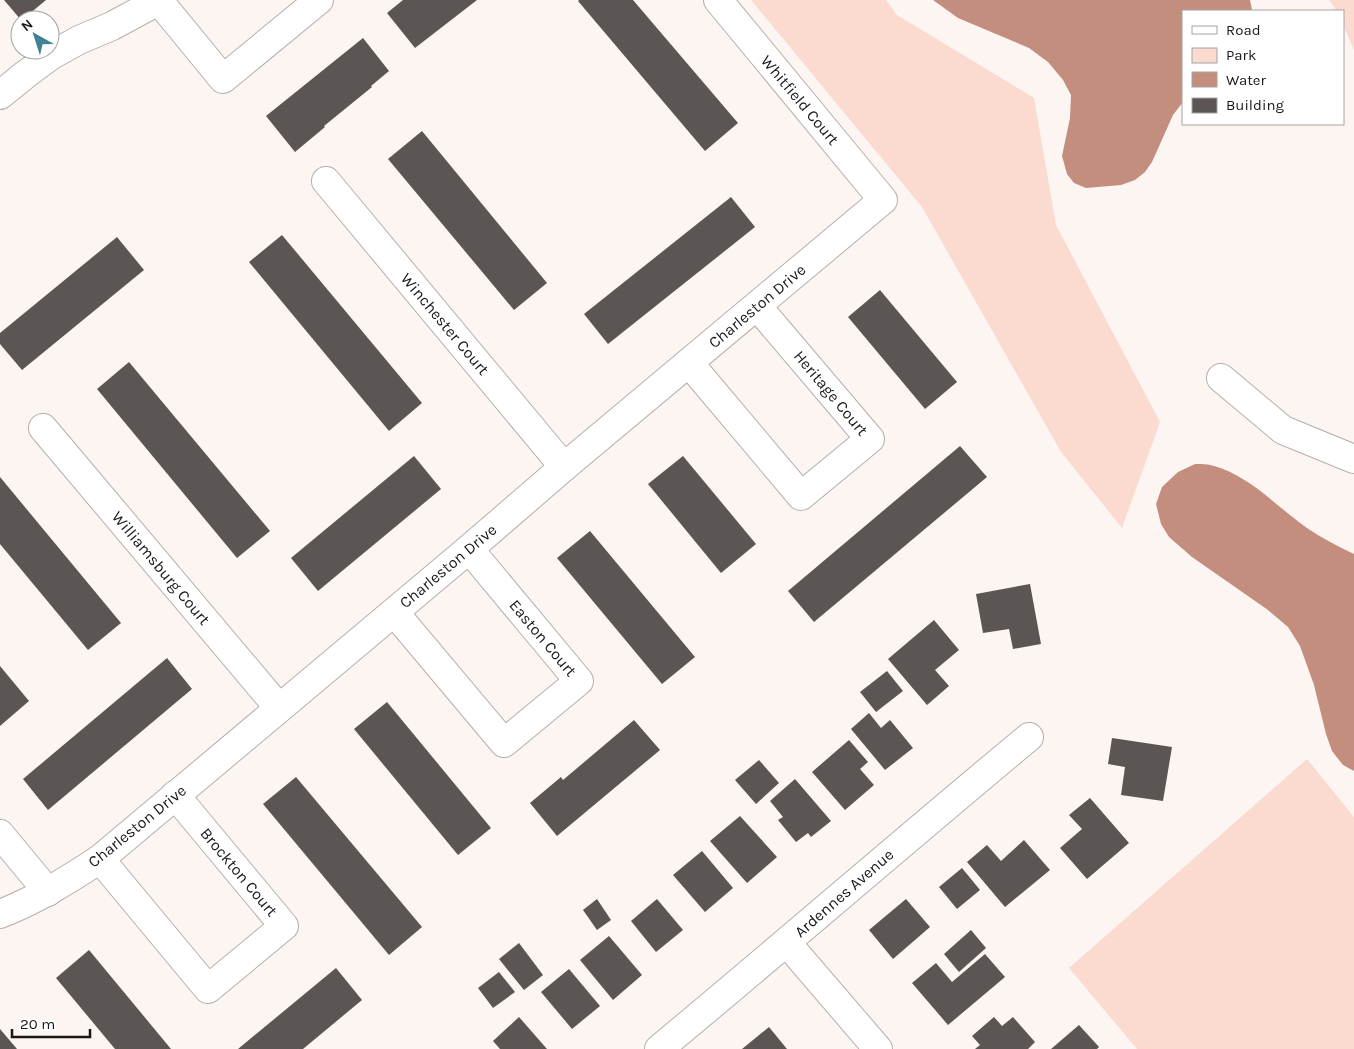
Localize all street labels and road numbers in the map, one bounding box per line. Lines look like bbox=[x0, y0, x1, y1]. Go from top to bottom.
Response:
street label: Whitfield Court bbox=[757, 51, 843, 149]
street label: Charleston Drive bbox=[705, 260, 809, 352]
street label: Winchester Court bbox=[397, 269, 493, 379]
street label: Heritage Court bbox=[790, 347, 872, 439]
street label: Williamsburg Court bbox=[108, 507, 214, 629]
street label: Charleston Drive bbox=[396, 520, 500, 612]
street label: Easton Court bbox=[505, 596, 581, 680]
street label: Charleston Drive bbox=[84, 781, 190, 871]
street label: Brockton Court bbox=[196, 824, 282, 920]
street label: Ardennes Avenue bbox=[791, 845, 897, 941]

